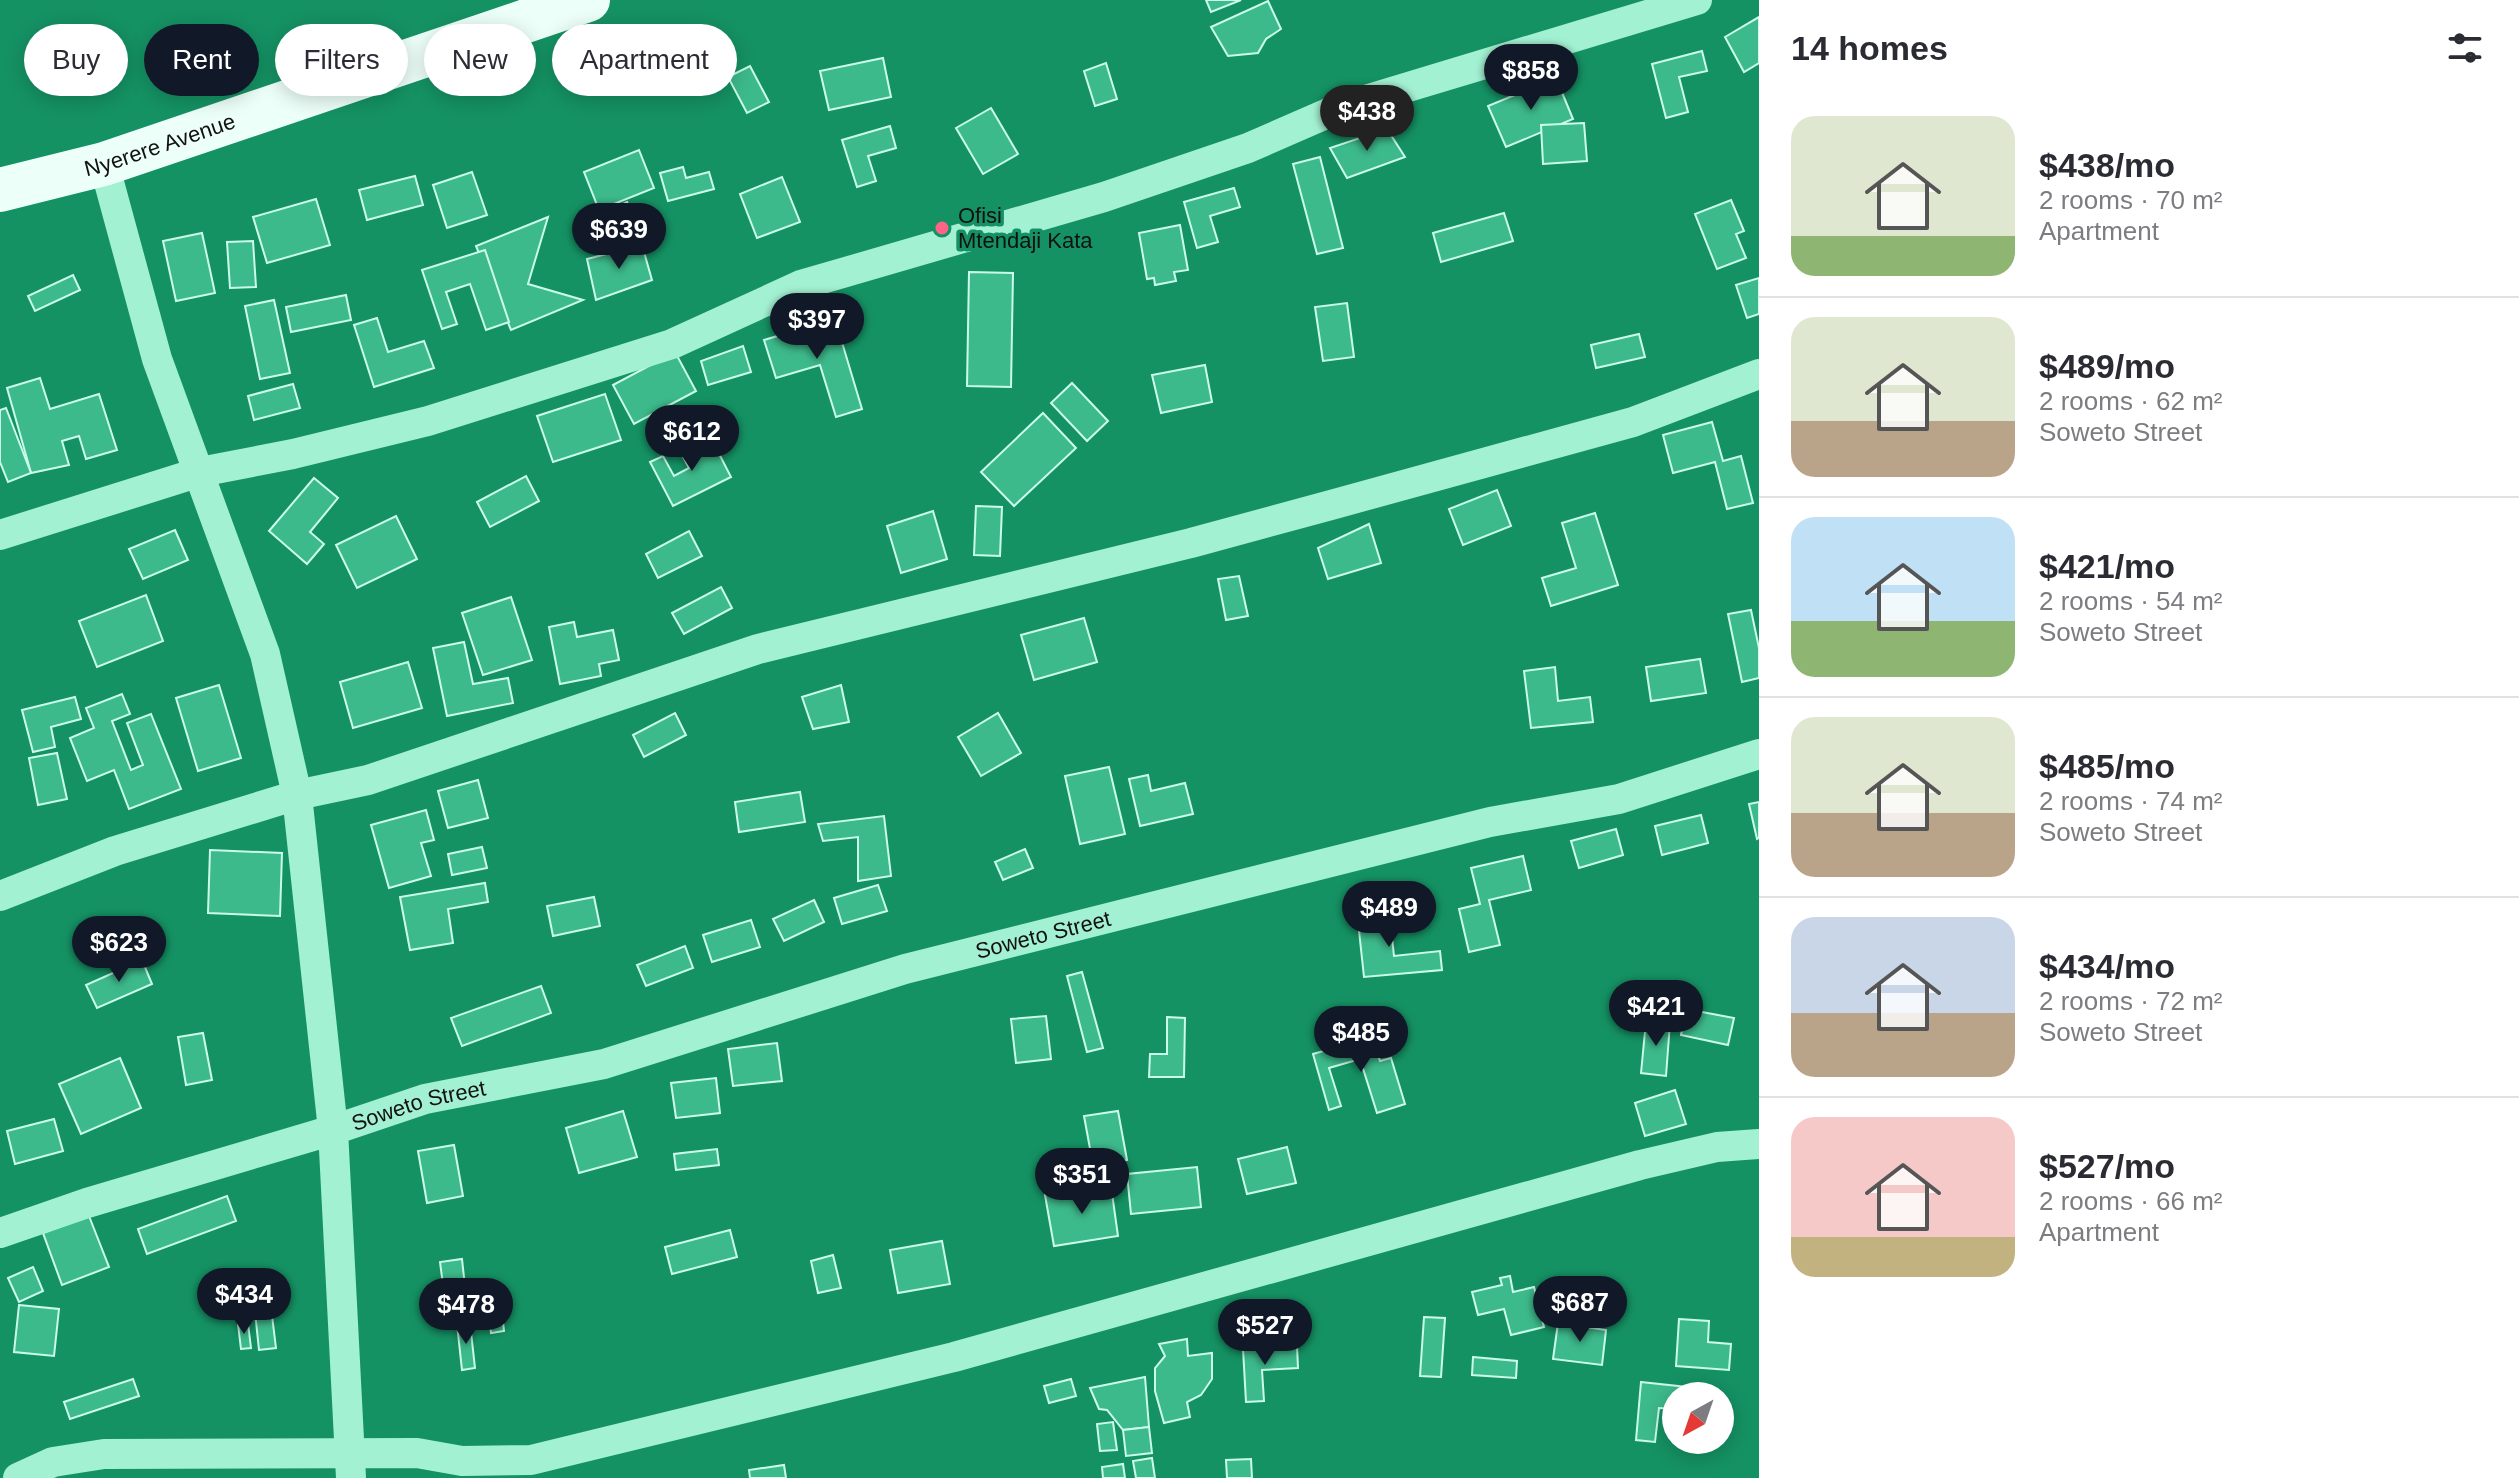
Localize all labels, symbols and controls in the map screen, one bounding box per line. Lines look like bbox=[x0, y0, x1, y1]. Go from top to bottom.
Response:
chip: Buy bbox=[24, 24, 128, 96]
chip: Rent bbox=[144, 24, 259, 96]
chip: Filters bbox=[275, 24, 408, 96]
chip: New bbox=[424, 24, 536, 96]
chip: Apartment bbox=[552, 24, 737, 96]
icon: filters bbox=[2443, 26, 2487, 70]
text: 14 homes bbox=[1791, 29, 1948, 67]
pin: $858 bbox=[1484, 44, 1578, 112]
text: $858 bbox=[1502, 55, 1560, 85]
pin: $438 bbox=[1320, 85, 1414, 153]
text: $438 bbox=[1338, 96, 1396, 126]
street label: Nyerere Avenue bbox=[82, 108, 238, 181]
text: $438/mo bbox=[2039, 146, 2175, 184]
icon: home bbox=[1855, 148, 1951, 244]
text: 2 rooms · 70 m² bbox=[2039, 185, 2223, 215]
pin: $639 bbox=[572, 203, 666, 271]
place label: Ofisi Mtendaji Kata bbox=[958, 203, 1093, 253]
text: $639 bbox=[590, 214, 648, 244]
text: Apartment bbox=[2039, 216, 2159, 246]
marker: Ofisi Mtendaji Kata bbox=[933, 219, 951, 237]
pin: $397 bbox=[770, 293, 864, 361]
text: $397 bbox=[788, 304, 846, 334]
text: $489/mo bbox=[2039, 347, 2175, 385]
icon: home bbox=[1855, 349, 1951, 445]
text: 2 rooms · 62 m² bbox=[2039, 386, 2223, 416]
pin: $612 bbox=[645, 405, 739, 473]
text: $612 bbox=[663, 416, 721, 446]
text: Soweto Street bbox=[2039, 417, 2202, 447]
text: $421/mo bbox=[2039, 547, 2175, 585]
icon: home bbox=[1855, 549, 1951, 645]
text: 2 rooms · 54 m² bbox=[2039, 586, 2223, 616]
text: Soweto Street bbox=[2039, 617, 2202, 647]
text: $485/mo bbox=[2039, 747, 2175, 785]
icon: home bbox=[1855, 749, 1951, 845]
text: 2 rooms · 74 m² bbox=[2039, 786, 2223, 816]
text: Soweto Street bbox=[2039, 817, 2202, 847]
pin: $489 bbox=[1342, 881, 1436, 949]
text: $489 bbox=[1360, 892, 1418, 922]
street label: Soweto Street bbox=[973, 905, 1113, 963]
pin: $623 bbox=[72, 916, 166, 984]
text: $623 bbox=[90, 927, 148, 957]
text: $434/mo bbox=[2039, 947, 2175, 985]
icon: home bbox=[1855, 949, 1951, 1045]
pin: $421 bbox=[1609, 980, 1703, 1048]
text: 2 rooms · 72 m² bbox=[2039, 986, 2223, 1016]
text: $421 bbox=[1627, 991, 1685, 1021]
pin: $485 bbox=[1314, 1006, 1408, 1074]
text: $485 bbox=[1332, 1017, 1390, 1047]
text: Soweto Street bbox=[2039, 1017, 2202, 1047]
street label: Soweto Street bbox=[348, 1075, 488, 1135]
text: $527/mo bbox=[2039, 1147, 2175, 1185]
pin: $351 bbox=[1035, 1148, 1129, 1216]
icon: home bbox=[1855, 1149, 1951, 1245]
text: $351 bbox=[1053, 1159, 1111, 1189]
text: 2 rooms · 66 m² bbox=[2039, 1186, 2223, 1216]
text: Apartment bbox=[2039, 1217, 2159, 1247]
pin: $434 bbox=[197, 1268, 291, 1336]
pin: $687 bbox=[1533, 1276, 1627, 1344]
pin: $478 bbox=[419, 1278, 513, 1346]
text: $434 bbox=[215, 1279, 273, 1309]
text: $687 bbox=[1551, 1287, 1609, 1317]
text: $478 bbox=[437, 1289, 495, 1319]
pin: $527 bbox=[1218, 1299, 1312, 1367]
text: $527 bbox=[1236, 1310, 1294, 1340]
north arrow bbox=[1662, 1382, 1734, 1454]
map controls bbox=[1662, 1382, 1734, 1454]

